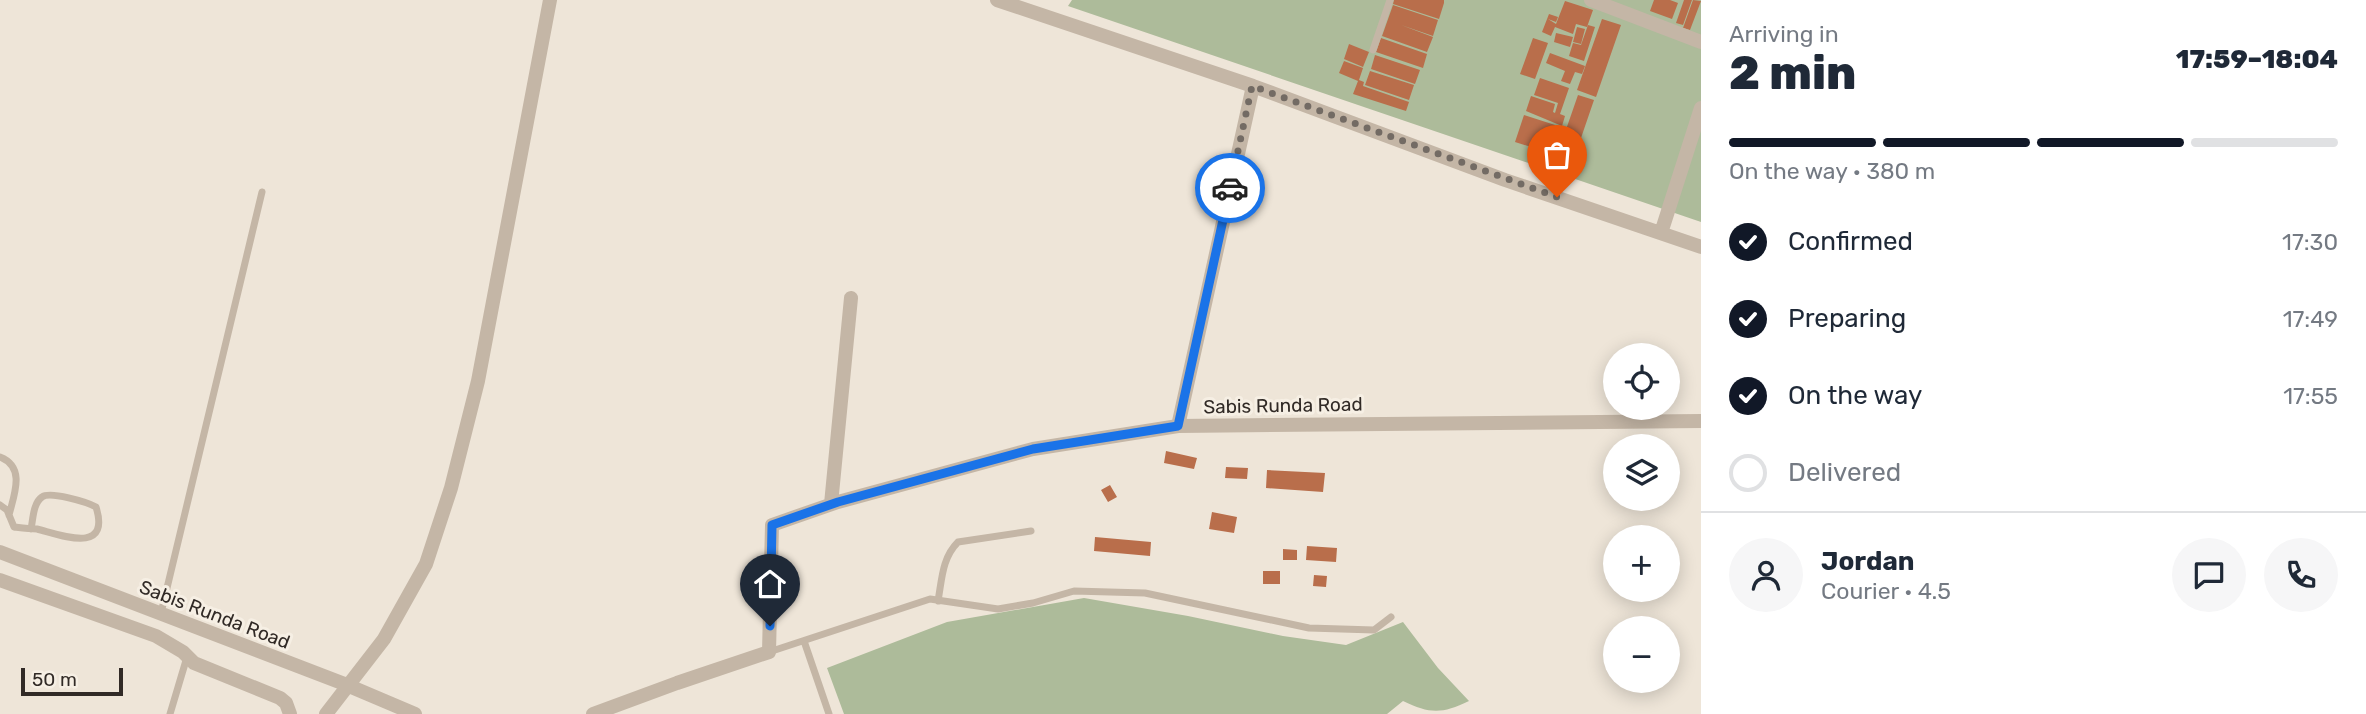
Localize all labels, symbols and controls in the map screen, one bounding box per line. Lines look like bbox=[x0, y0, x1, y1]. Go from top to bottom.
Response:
text: Arriving in bbox=[1729, 20, 1839, 48]
text: 17:59–18:04 bbox=[2176, 44, 2338, 75]
text: 2 min bbox=[1729, 46, 1856, 101]
pin bbox=[1527, 125, 1587, 197]
icon: bag bbox=[1538, 136, 1576, 174]
courier bbox=[1195, 153, 1265, 223]
text: On the way · 380 m bbox=[1729, 157, 1935, 185]
icon: car bbox=[1211, 169, 1249, 207]
icon: check bbox=[1729, 223, 1767, 261]
text: Confirmed bbox=[1788, 226, 1913, 257]
text: 17:30 bbox=[2282, 228, 2338, 256]
icon: check bbox=[1729, 300, 1767, 338]
text: Preparing bbox=[1788, 303, 1906, 334]
text: 17:49 bbox=[2283, 305, 2338, 333]
map controls bbox=[1603, 343, 1680, 693]
button: locate bbox=[1603, 343, 1680, 420]
icon: check bbox=[1729, 377, 1767, 415]
text: On the way bbox=[1788, 380, 1922, 411]
text: 17:55 bbox=[2283, 382, 2338, 410]
street label: Sabis Runda Road bbox=[1203, 393, 1363, 418]
button: layers bbox=[1603, 434, 1680, 511]
text: Delivered bbox=[1788, 457, 1901, 488]
button: + bbox=[1603, 525, 1680, 602]
button: person bbox=[1729, 538, 1803, 612]
button: chat bbox=[2172, 538, 2246, 612]
button: phone bbox=[2264, 538, 2338, 612]
text: Jordan bbox=[1821, 546, 1914, 577]
pin bbox=[740, 554, 800, 626]
icon: home bbox=[751, 565, 789, 603]
street label: Sabis Runda Road bbox=[136, 575, 293, 654]
text: Courier · 4.5 bbox=[1821, 577, 1951, 605]
button: − bbox=[1603, 616, 1680, 693]
scale bar bbox=[21, 665, 122, 697]
text: 50 m bbox=[32, 668, 77, 691]

